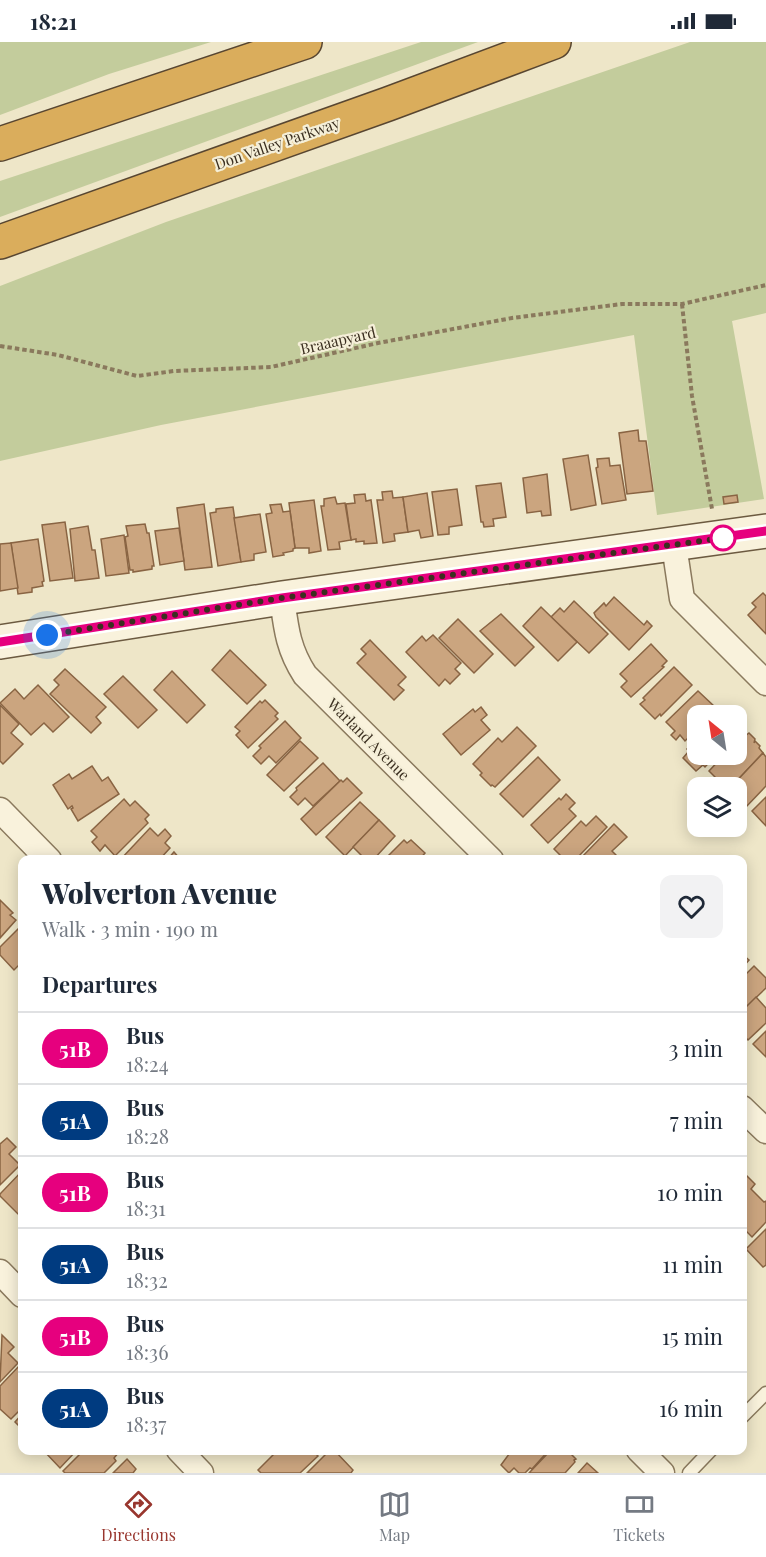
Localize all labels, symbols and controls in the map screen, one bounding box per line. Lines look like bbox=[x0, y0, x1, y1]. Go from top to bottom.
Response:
text: 18:21 bbox=[30, 6, 77, 36]
street label: Don Valley Parkway bbox=[212, 112, 343, 174]
street label: Braaapyard bbox=[298, 322, 378, 358]
unlabelled marker bbox=[710, 525, 736, 551]
your location bbox=[32, 620, 62, 650]
street label: Warland Avenue bbox=[323, 693, 415, 785]
north arrow bbox=[687, 705, 747, 765]
map controls bbox=[687, 705, 747, 837]
button: layers bbox=[687, 777, 747, 837]
text: Wolverton Avenue bbox=[42, 874, 277, 911]
button: heart bbox=[660, 875, 723, 938]
text: Walk · 3 min · 190 m bbox=[42, 915, 218, 942]
text: Departures bbox=[42, 969, 157, 999]
text: Bus bbox=[126, 1020, 164, 1050]
text: 3 min bbox=[668, 1033, 723, 1063]
text: 51B bbox=[59, 1034, 91, 1062]
text: 18:24 bbox=[126, 1050, 169, 1077]
text: Bus bbox=[126, 1092, 164, 1122]
text: 7 min bbox=[670, 1105, 723, 1135]
text: 51A bbox=[59, 1106, 91, 1134]
text: 18:28 bbox=[126, 1122, 169, 1149]
text: Bus bbox=[126, 1164, 164, 1194]
text: 10 min bbox=[657, 1177, 723, 1207]
text: 51B bbox=[59, 1178, 91, 1206]
text: 18:31 bbox=[126, 1194, 166, 1221]
text: Bus bbox=[126, 1236, 164, 1266]
text: 11 min bbox=[662, 1249, 723, 1279]
text: 51A bbox=[59, 1250, 91, 1278]
text: 18:32 bbox=[126, 1266, 168, 1293]
text: Bus bbox=[126, 1308, 164, 1338]
text: 15 min bbox=[662, 1321, 723, 1351]
text: 51B bbox=[59, 1322, 91, 1350]
text: 18:36 bbox=[126, 1338, 168, 1365]
text: Bus bbox=[126, 1380, 164, 1410]
text: 16 min bbox=[659, 1393, 723, 1423]
text: 51A bbox=[59, 1394, 91, 1422]
text: 18:37 bbox=[126, 1410, 166, 1437]
tab: Directions bbox=[101, 1488, 176, 1545]
tab: Map bbox=[378, 1488, 411, 1545]
tab: Tickets bbox=[613, 1488, 665, 1545]

